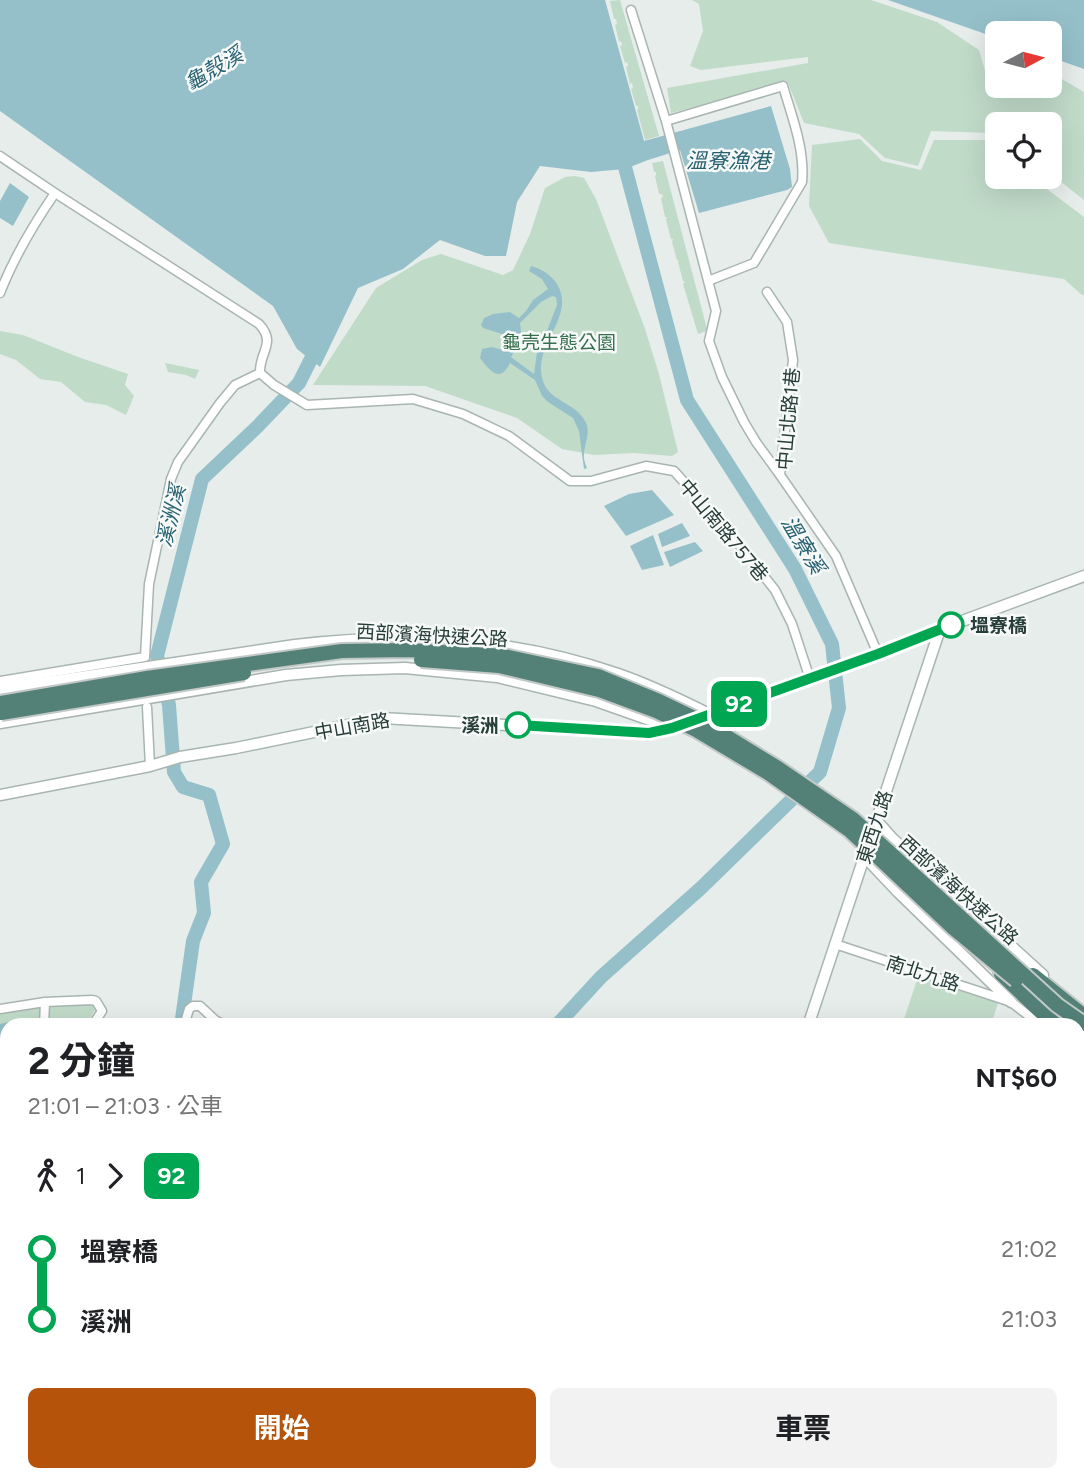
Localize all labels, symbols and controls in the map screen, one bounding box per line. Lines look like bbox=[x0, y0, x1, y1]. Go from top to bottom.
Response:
north arrow bbox=[985, 21, 1062, 98]
map controls bbox=[985, 21, 1062, 189]
water label: 龜殼溪 bbox=[180, 40, 250, 96]
button: locate bbox=[985, 112, 1062, 189]
water label: 溫寮漁港 bbox=[686, 148, 773, 173]
park label: 龜壳生態公園 bbox=[502, 331, 616, 354]
street label: 中山北路1巷 bbox=[773, 367, 804, 471]
street label: 中山南路757巷 bbox=[674, 475, 773, 586]
water label: 溪洲溪 bbox=[151, 479, 191, 549]
water label: 溫寮溪 bbox=[776, 511, 832, 581]
marker: 塭寮橋 bbox=[938, 612, 964, 638]
place label: 塭寮橋 bbox=[970, 614, 1027, 637]
street label: 西部濱海快速公路 bbox=[355, 620, 508, 651]
line badge: 92 bbox=[708, 681, 770, 727]
text: 92 bbox=[725, 689, 753, 718]
street label: 中山南路 bbox=[313, 709, 392, 744]
marker: 溪洲 bbox=[505, 712, 531, 738]
place label: 溪洲 bbox=[461, 714, 499, 737]
street label: 東西九路 bbox=[852, 787, 897, 867]
street label: 西部濱海快速公路 bbox=[894, 831, 1023, 950]
street label: 南北九路 bbox=[883, 951, 963, 996]
text: 2 分鐘 bbox=[28, 1038, 135, 1084]
text: NT$60 bbox=[975, 1062, 1057, 1094]
text: 21:01 – 21:03 · 公車 bbox=[28, 1092, 223, 1120]
icon: walk bbox=[28, 1157, 66, 1195]
icon: forward bbox=[96, 1157, 134, 1195]
text: 92 bbox=[158, 1161, 185, 1190]
text: 1 bbox=[76, 1162, 86, 1190]
text: 21:02 bbox=[1001, 1235, 1057, 1263]
text: 塭寮橋 bbox=[80, 1236, 158, 1268]
text: 21:03 bbox=[1002, 1305, 1057, 1333]
text: 溪洲 bbox=[80, 1306, 132, 1338]
button: 開始 bbox=[28, 1388, 536, 1468]
button: 車票 bbox=[550, 1388, 1057, 1468]

